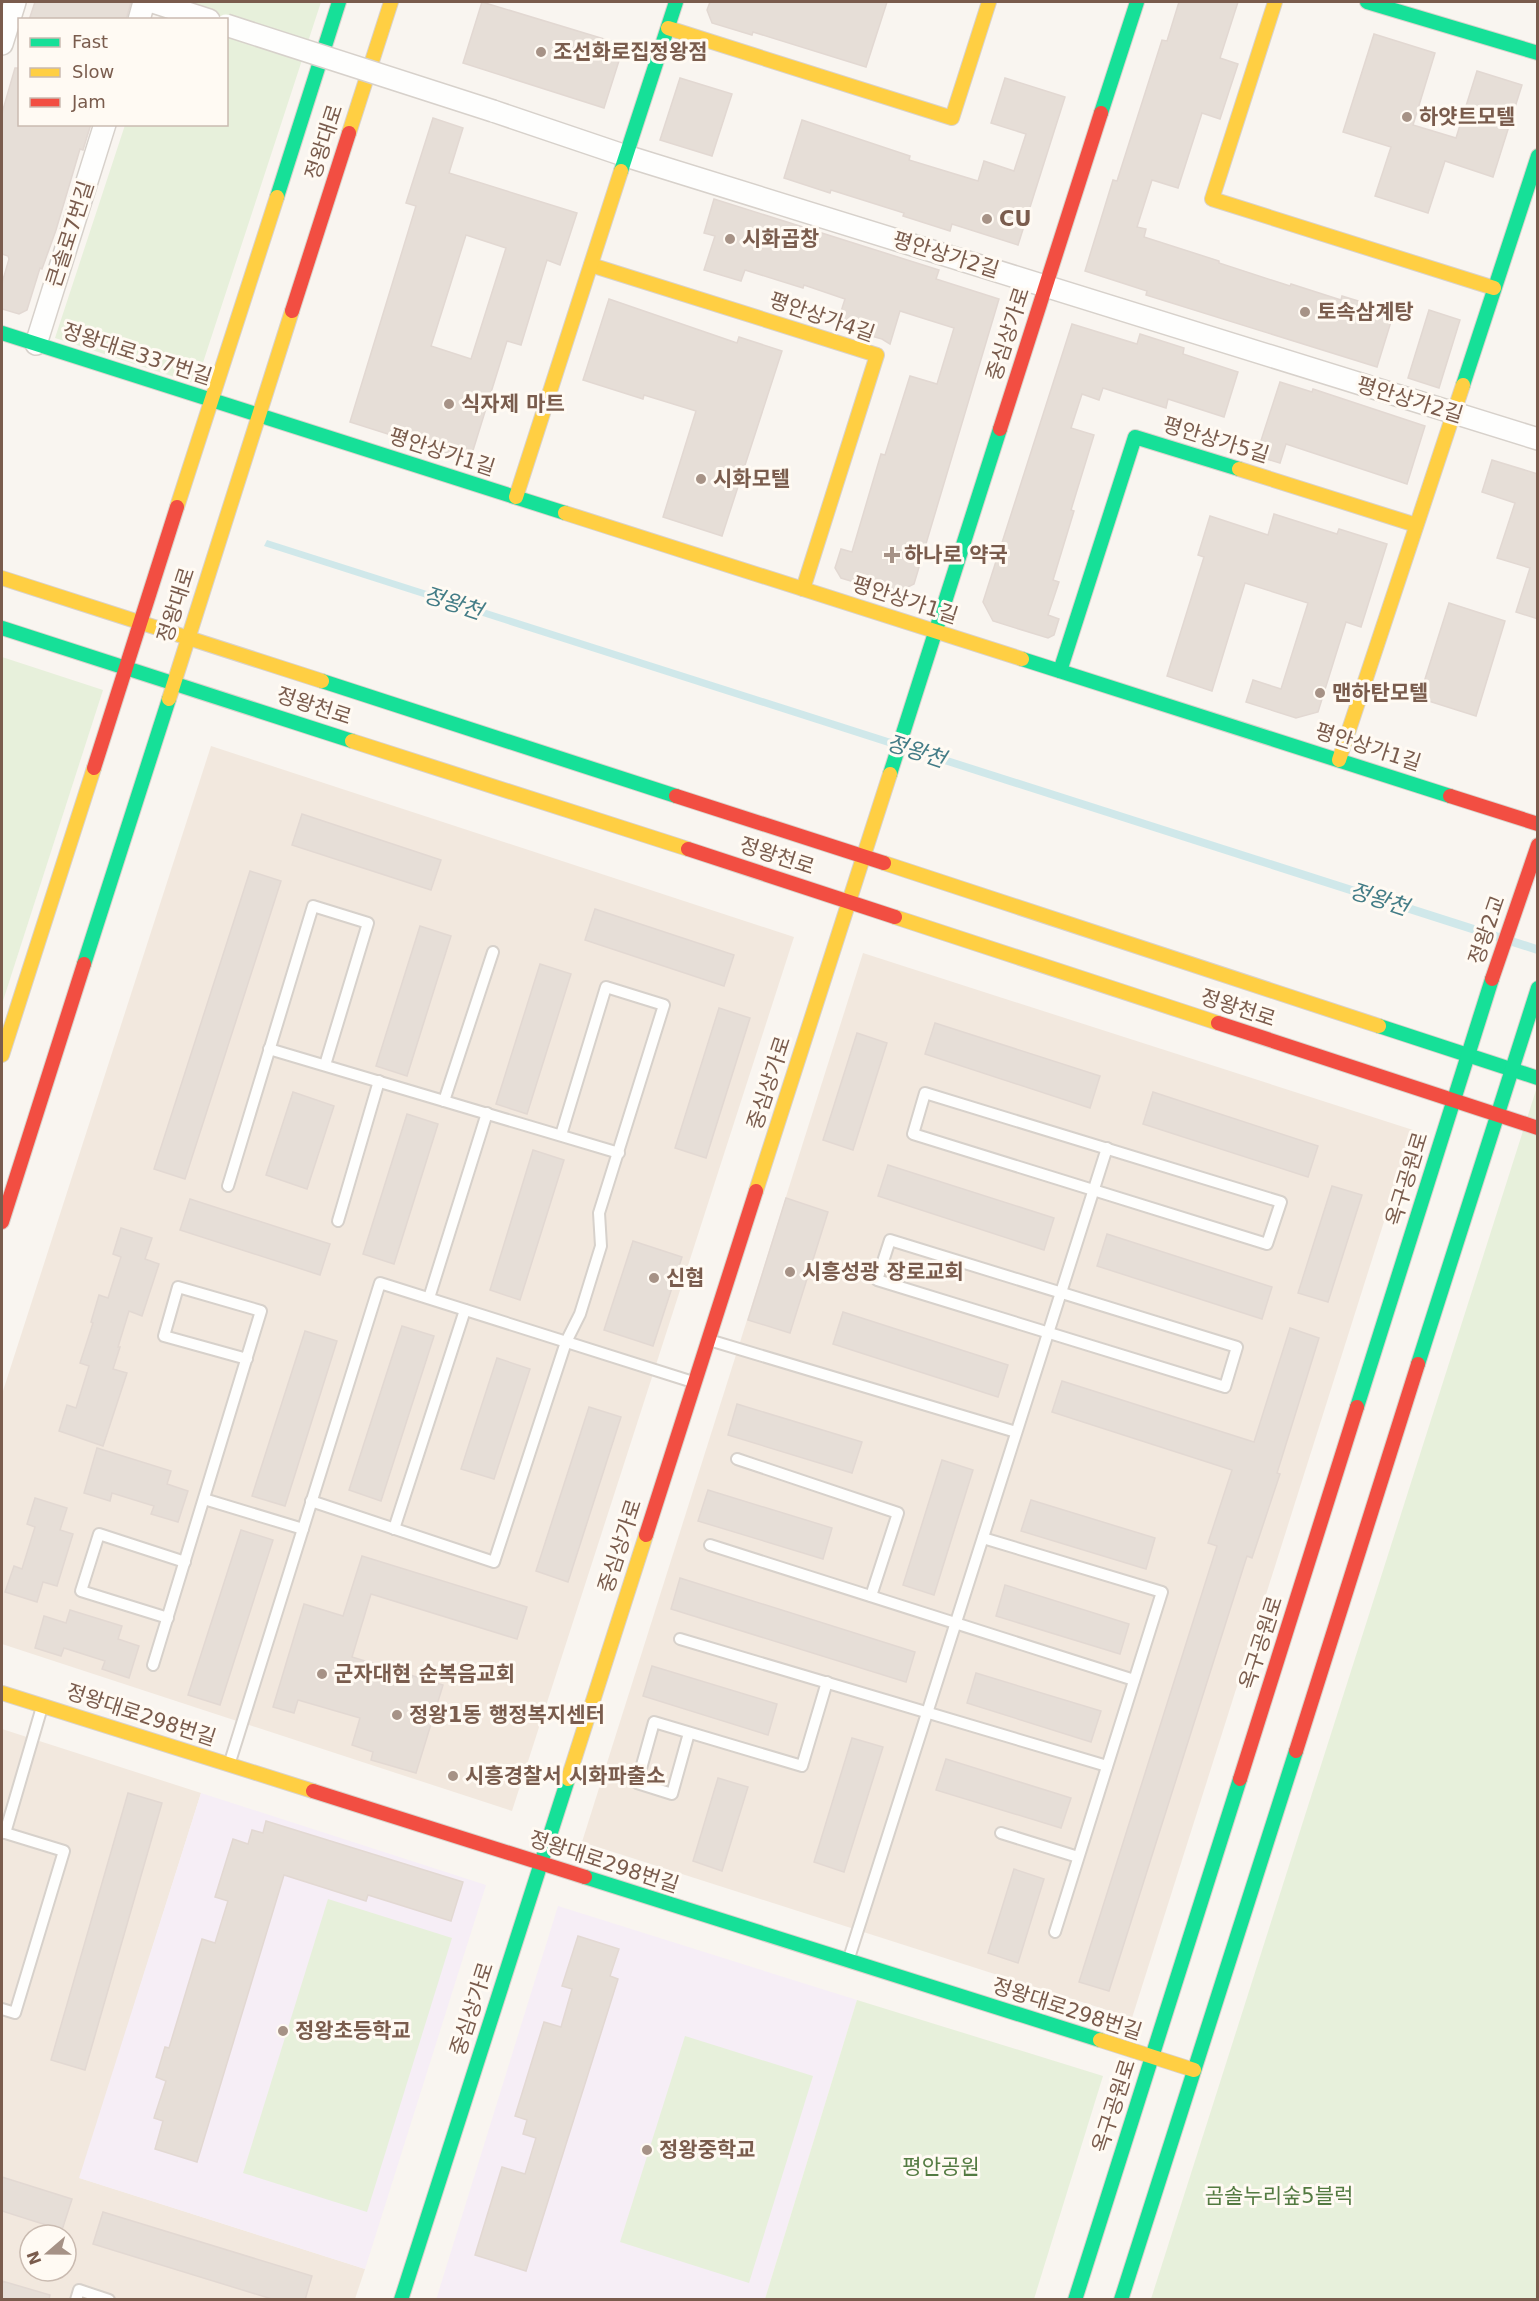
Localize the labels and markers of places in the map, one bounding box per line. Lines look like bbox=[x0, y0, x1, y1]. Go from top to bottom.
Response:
place label: 조선화로집정왕점 bbox=[553, 40, 708, 64]
marker: 조선화로집정왕점 bbox=[534, 45, 548, 59]
place label: 하얏트모텔 bbox=[1419, 105, 1516, 129]
marker: 하얏트모텔 bbox=[1400, 110, 1414, 124]
place label: CU bbox=[999, 207, 1031, 231]
marker: CU bbox=[980, 212, 994, 226]
place label: 시화곱창 bbox=[742, 227, 819, 251]
marker: 시화곱창 bbox=[723, 232, 737, 246]
place label: 토속삼계탕 bbox=[1317, 300, 1414, 324]
marker: 토속삼계탕 bbox=[1298, 305, 1312, 319]
place label: 식자제 마트 bbox=[461, 392, 565, 416]
marker: 식자제 마트 bbox=[442, 397, 456, 411]
place label: 시화모텔 bbox=[713, 467, 790, 491]
marker: 시화모텔 bbox=[694, 472, 708, 486]
place label: 하나로 약국 bbox=[904, 543, 1008, 567]
marker: 하나로 약국 bbox=[885, 548, 899, 562]
place label: 맨하탄모텔 bbox=[1332, 681, 1429, 705]
marker: 맨하탄모텔 bbox=[1313, 686, 1327, 700]
place label: 시흥성광 장로교회 bbox=[802, 1260, 964, 1284]
marker: 시흥성광 장로교회 bbox=[783, 1265, 797, 1279]
place label: 신협 bbox=[666, 1266, 705, 1290]
marker: 신협 bbox=[647, 1271, 661, 1285]
place label: 군자대현 순복음교회 bbox=[334, 1662, 515, 1686]
marker: 군자대현 순복음교회 bbox=[315, 1667, 329, 1681]
place label: 정왕1동 행정복지센터 bbox=[409, 1703, 605, 1727]
marker: 정왕1동 행정복지센터 bbox=[390, 1708, 404, 1722]
place label: 시흥경찰서 시화파출소 bbox=[465, 1764, 666, 1788]
marker: 시흥경찰서 시화파출소 bbox=[446, 1769, 460, 1783]
place label: 정왕초등학교 bbox=[295, 2019, 411, 2043]
marker: 정왕초등학교 bbox=[276, 2024, 290, 2038]
place label: 정왕중학교 bbox=[659, 2138, 756, 2162]
marker: 정왕중학교 bbox=[640, 2143, 654, 2157]

